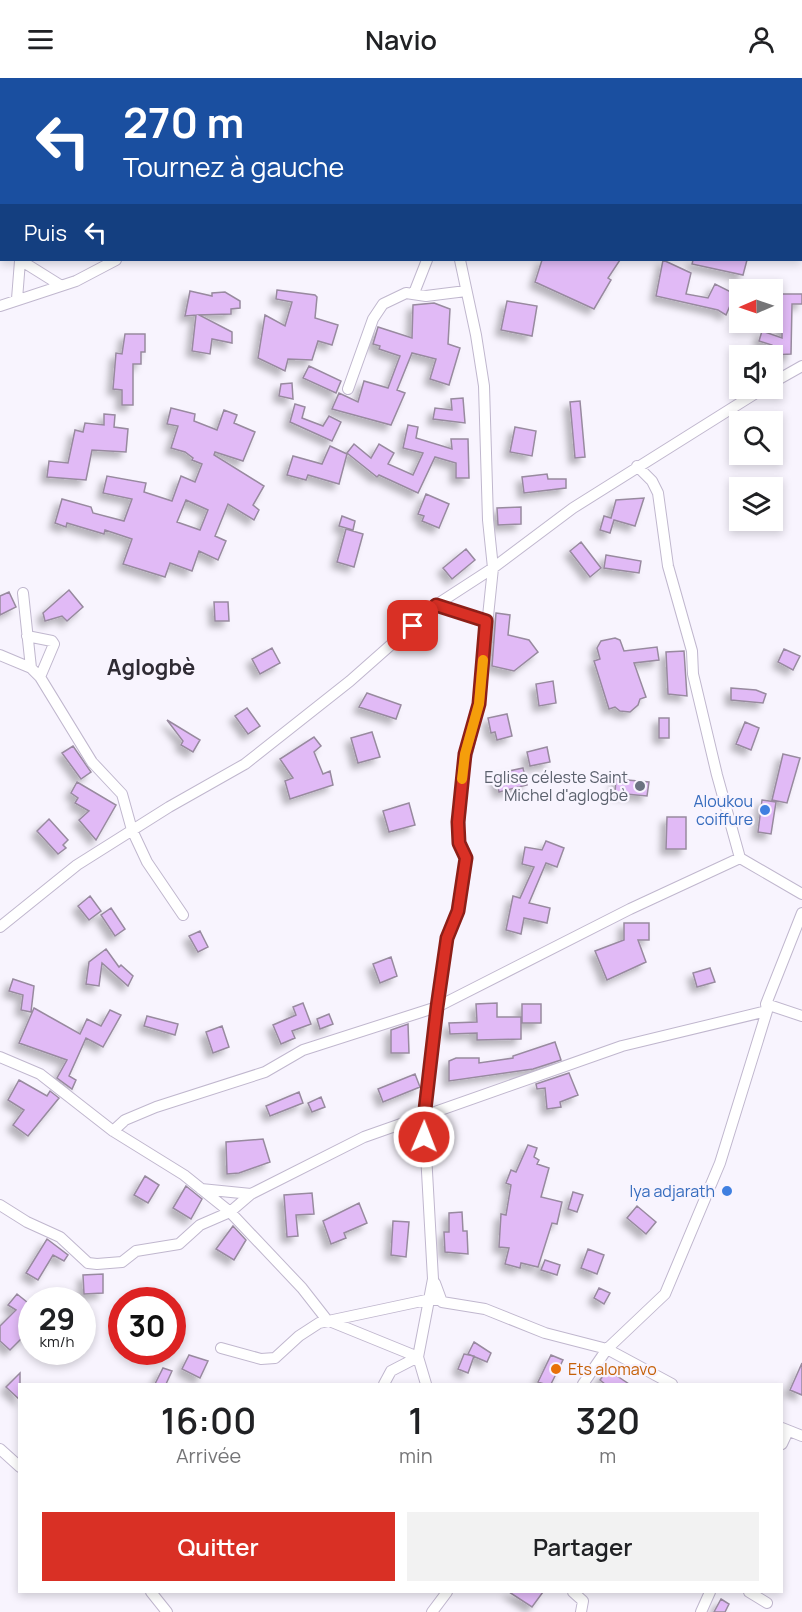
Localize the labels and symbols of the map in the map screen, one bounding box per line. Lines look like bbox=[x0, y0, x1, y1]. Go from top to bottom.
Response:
north arrow bbox=[729, 279, 783, 333]
pin bbox=[387, 600, 438, 651]
district label: Aglogbè bbox=[107, 652, 195, 682]
place label: Eglise céleste Saint Michel d'aglogbè bbox=[484, 766, 628, 806]
marker: Eglise céleste Saint Michel d'aglogbè bbox=[633, 779, 647, 793]
place label: Aloukou coiffure bbox=[693, 790, 753, 830]
marker: Aloukou coiffure bbox=[758, 803, 772, 817]
position arrow bbox=[392, 1105, 456, 1169]
place label: Iya adjarath bbox=[630, 1180, 715, 1202]
marker: Iya adjarath bbox=[720, 1184, 734, 1198]
speed limit sign: 30 bbox=[108, 1287, 186, 1365]
place label: Ets alomavo bbox=[568, 1358, 657, 1380]
marker: Ets alomavo bbox=[549, 1362, 563, 1376]

